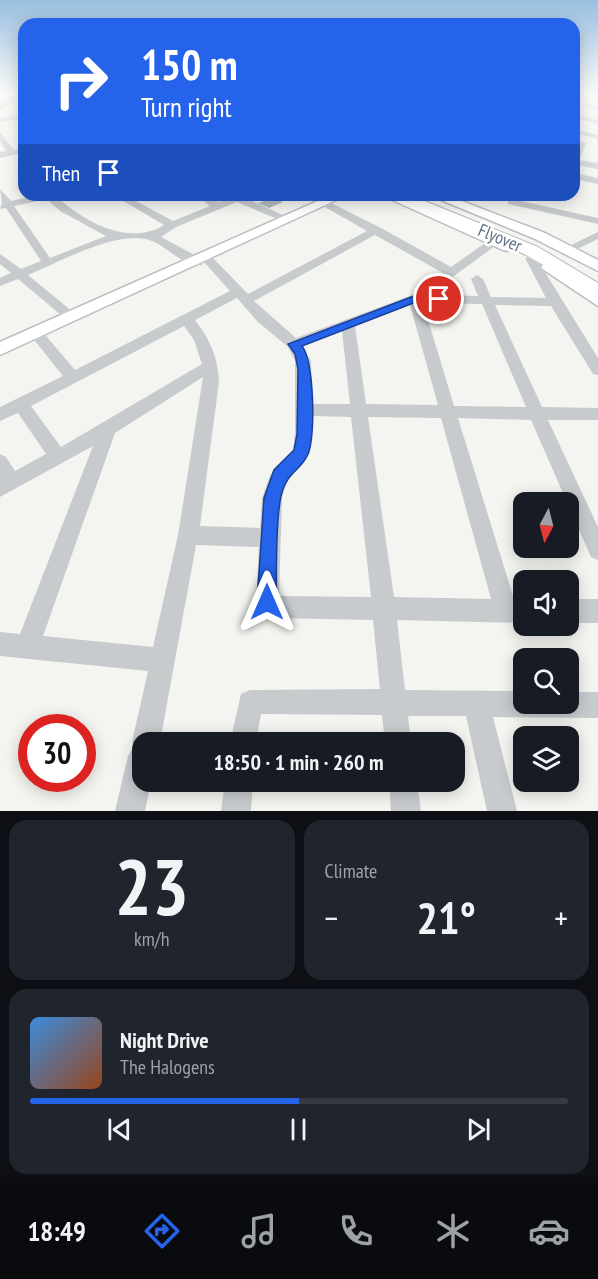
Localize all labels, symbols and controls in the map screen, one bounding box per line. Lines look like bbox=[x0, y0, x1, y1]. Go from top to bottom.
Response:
text: 150 m bbox=[141, 37, 238, 92]
icon: right bbox=[42, 42, 120, 120]
text: Turn right bbox=[141, 90, 232, 124]
icon: arrive bbox=[92, 156, 125, 189]
text: Then bbox=[42, 159, 80, 187]
street label: Flyover bbox=[475, 218, 526, 257]
pin bbox=[413, 273, 464, 324]
icon: arrive bbox=[422, 282, 455, 315]
north arrow bbox=[513, 492, 579, 558]
map controls bbox=[513, 492, 579, 792]
position arrow bbox=[235, 570, 299, 634]
button: sound bbox=[513, 570, 579, 636]
button: search bbox=[513, 648, 579, 714]
speed limit sign: 30 bbox=[18, 714, 96, 792]
button: layers bbox=[513, 726, 579, 792]
text: 18:50 · 1 min · 260 m bbox=[213, 748, 384, 776]
text: 23 bbox=[114, 836, 189, 937]
text: Climate bbox=[325, 858, 377, 884]
text: 21° bbox=[417, 888, 476, 946]
text: − bbox=[325, 896, 338, 939]
text: + bbox=[554, 896, 568, 939]
text: km/h bbox=[134, 926, 169, 952]
text: Night Drive bbox=[120, 1026, 209, 1054]
text: The Halogens bbox=[120, 1054, 215, 1080]
icon: previous bbox=[103, 1113, 136, 1146]
icon: pause bbox=[282, 1113, 315, 1146]
icon: next bbox=[462, 1113, 495, 1146]
icon: directions bbox=[141, 1210, 183, 1252]
icon: music bbox=[238, 1210, 280, 1252]
icon: phone bbox=[335, 1210, 377, 1252]
icon: climate bbox=[432, 1210, 474, 1252]
icon: car bbox=[528, 1210, 570, 1252]
text: 18:49 bbox=[27, 1214, 86, 1248]

